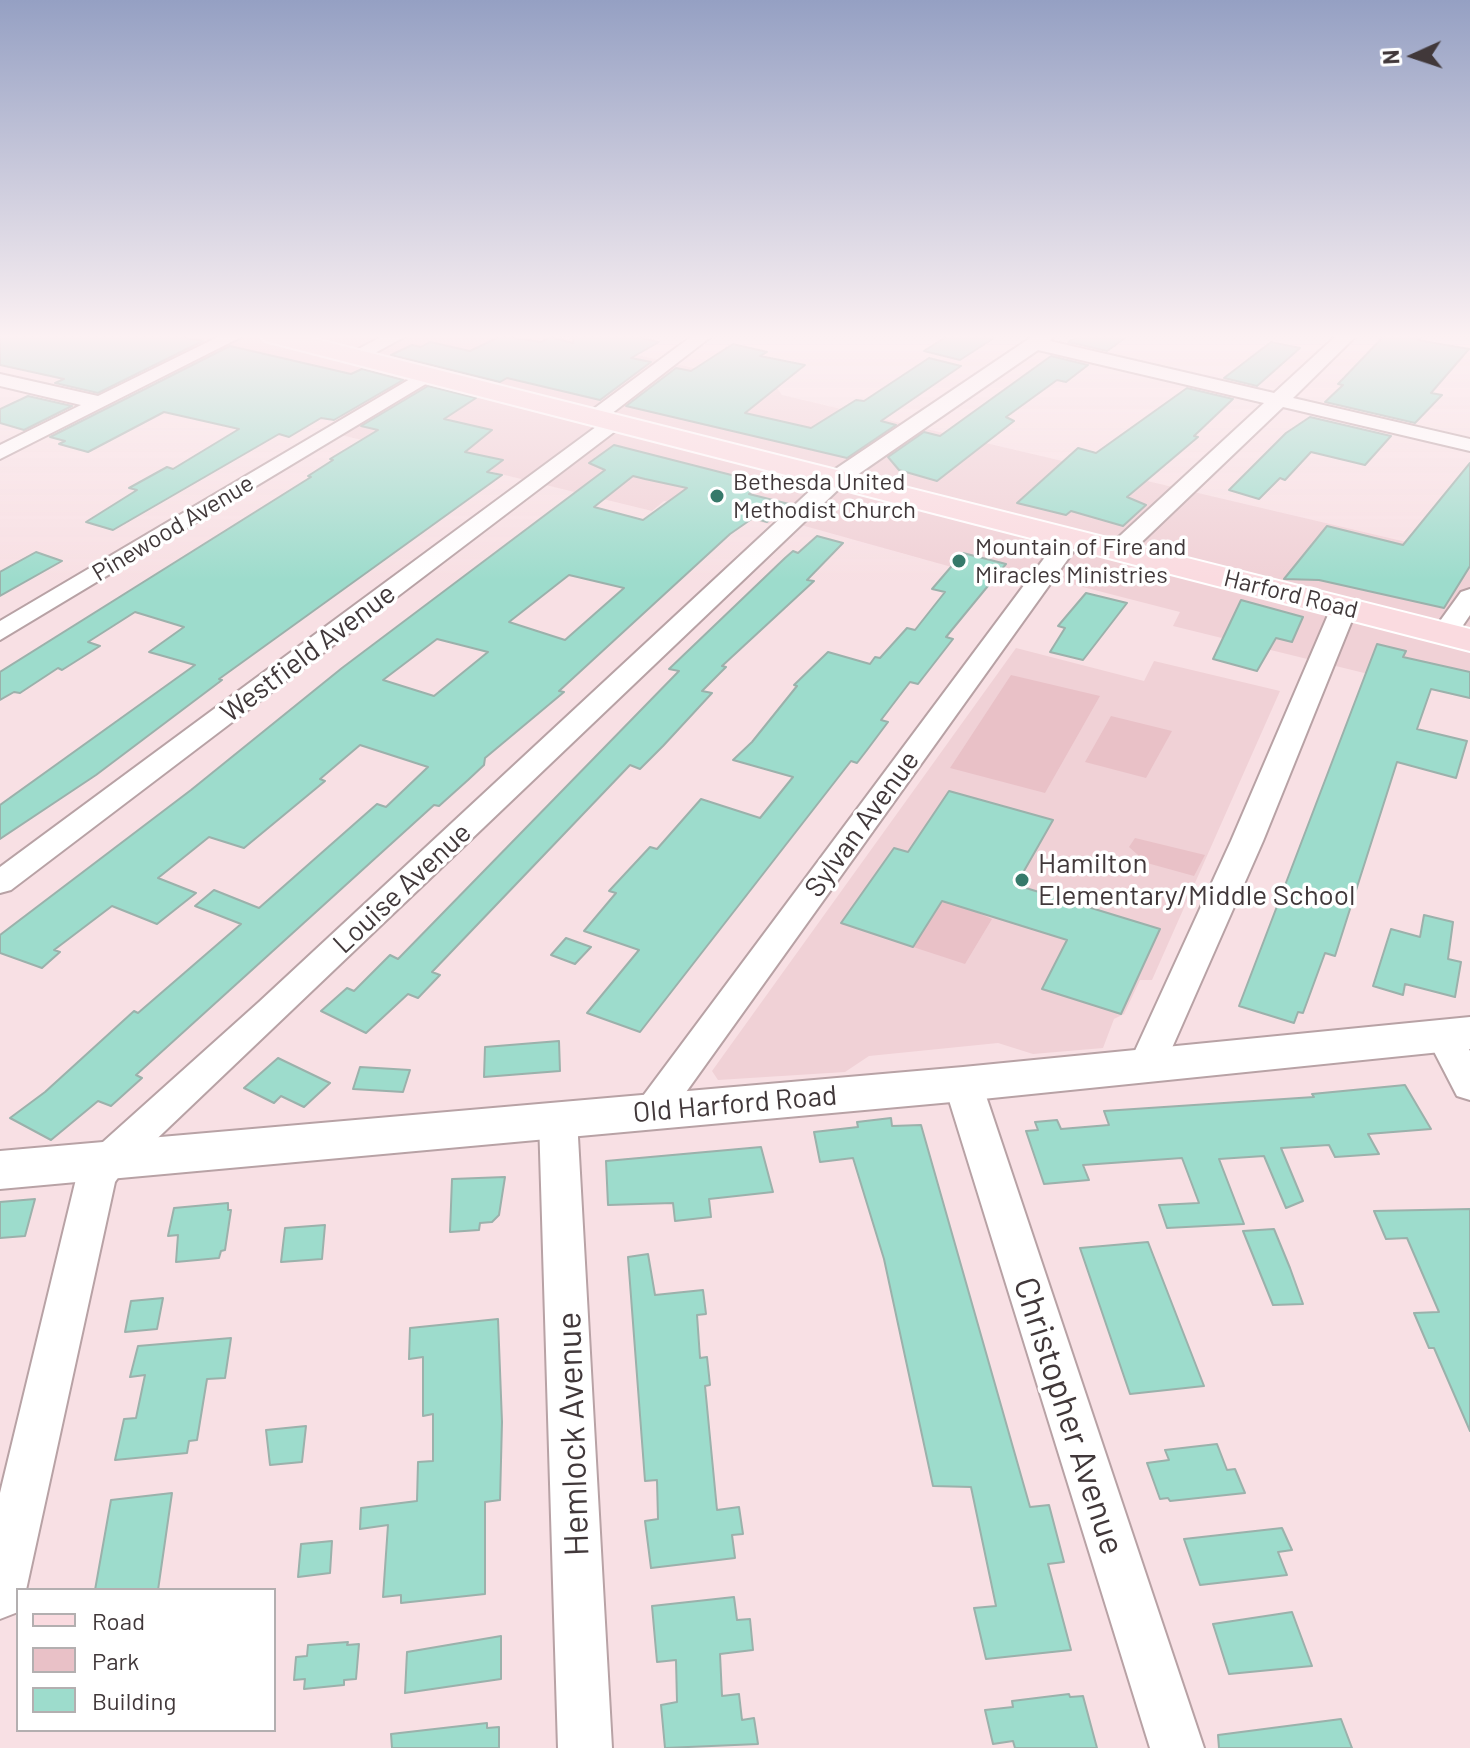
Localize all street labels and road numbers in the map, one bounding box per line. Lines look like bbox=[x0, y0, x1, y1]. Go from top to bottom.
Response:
street label: Pinewood Avenue bbox=[87, 469, 259, 587]
street label: Harford Road bbox=[1221, 563, 1361, 625]
street label: Westfield Avenue bbox=[214, 576, 402, 730]
street label: Sylvan Avenue bbox=[798, 744, 926, 904]
street label: Louise Avenue bbox=[326, 816, 478, 960]
street label: Old Harford Road bbox=[632, 1078, 838, 1130]
street label: Christopher Avenue bbox=[1005, 1272, 1133, 1560]
street label: Hemlock Avenue bbox=[548, 1311, 598, 1557]

